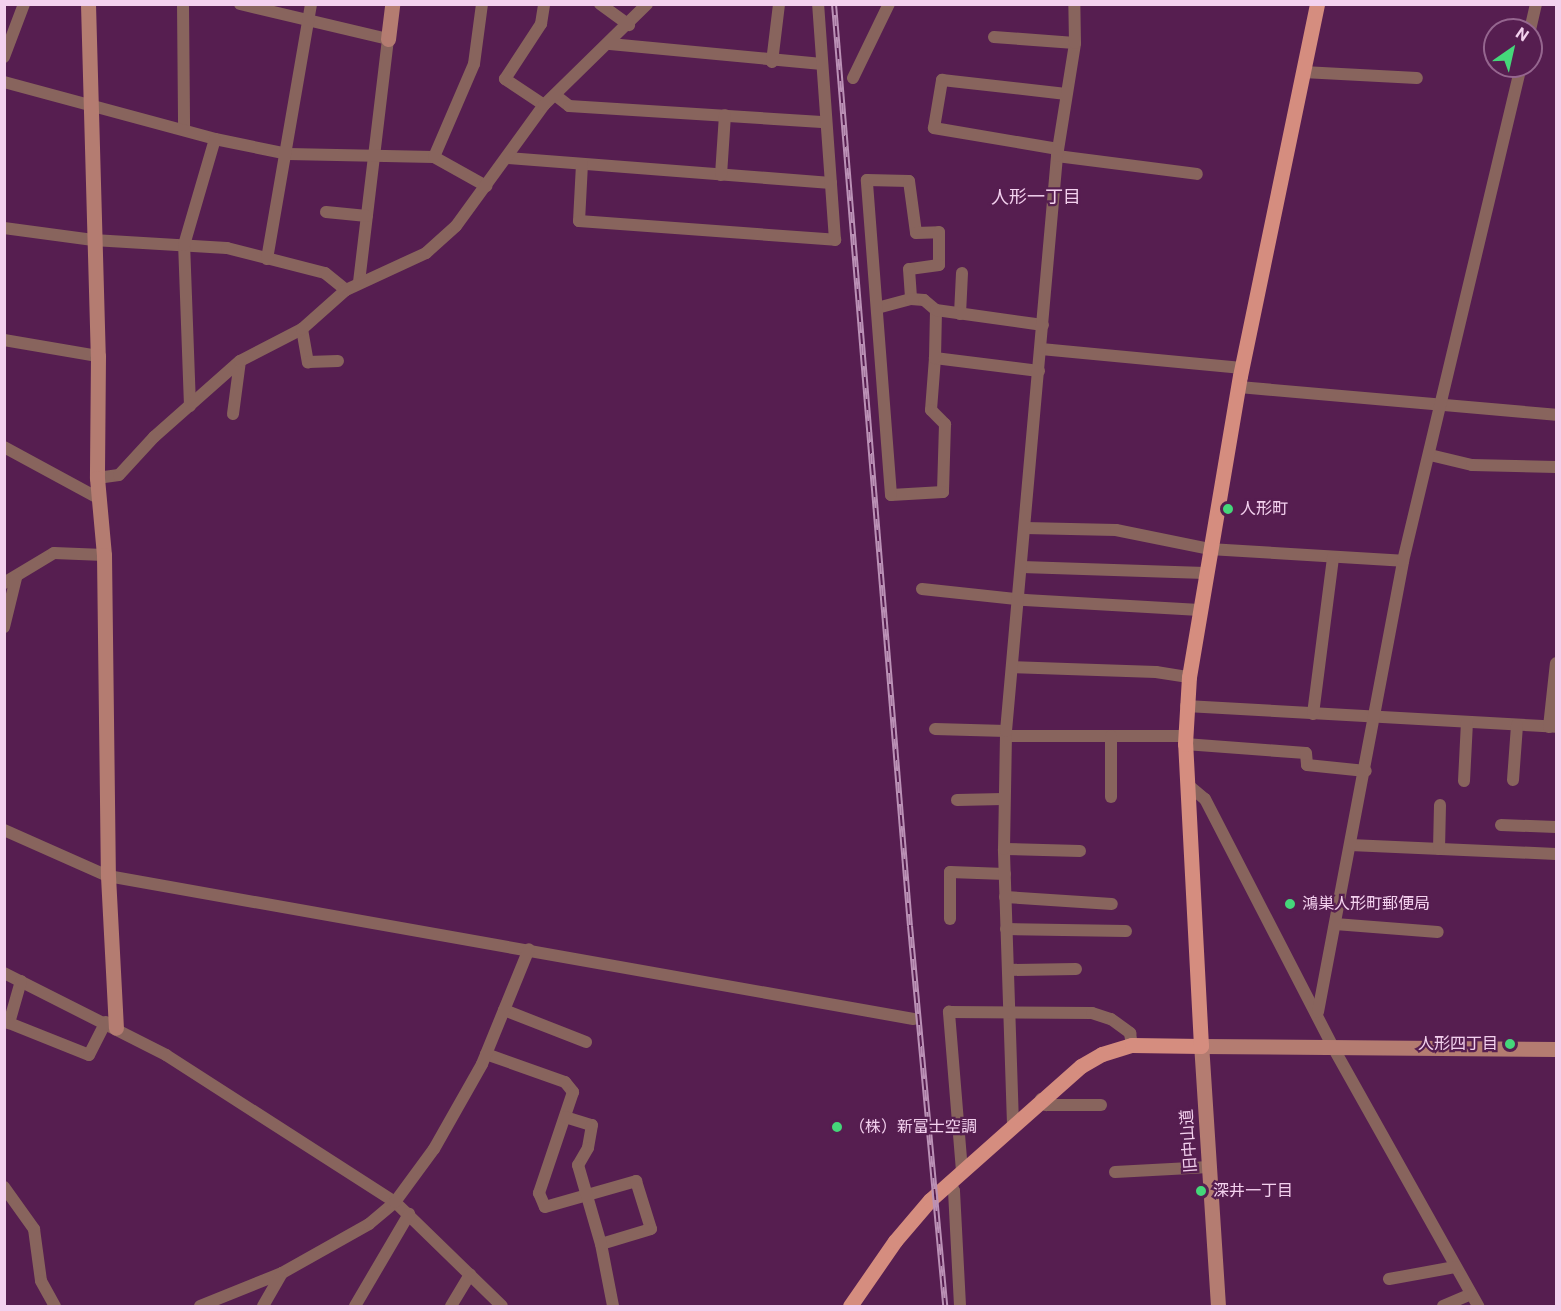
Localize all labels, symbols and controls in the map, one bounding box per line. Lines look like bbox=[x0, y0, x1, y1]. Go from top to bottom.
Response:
north arrow bbox=[1483, 18, 1543, 78]
text: N bbox=[1512, 23, 1532, 45]
district label: 人形一丁目 bbox=[991, 186, 1081, 208]
place label: 人形町 bbox=[1240, 499, 1288, 519]
marker: 人形町 bbox=[1221, 502, 1235, 516]
place label: 鴻巣人形町郵便局 bbox=[1302, 894, 1430, 914]
marker: 鴻巣人形町郵便局 bbox=[1283, 897, 1297, 911]
place label: 人形四丁目 bbox=[1418, 1034, 1498, 1054]
marker: 人形四丁目 bbox=[1503, 1037, 1517, 1051]
street label: 旧中山道 bbox=[1177, 1108, 1201, 1174]
place label: （株）新富士空調 bbox=[849, 1117, 977, 1137]
marker: （株）新富士空調 bbox=[830, 1120, 844, 1134]
place label: 深井一丁目 bbox=[1213, 1181, 1293, 1201]
marker: 深井一丁目 bbox=[1194, 1184, 1208, 1198]

